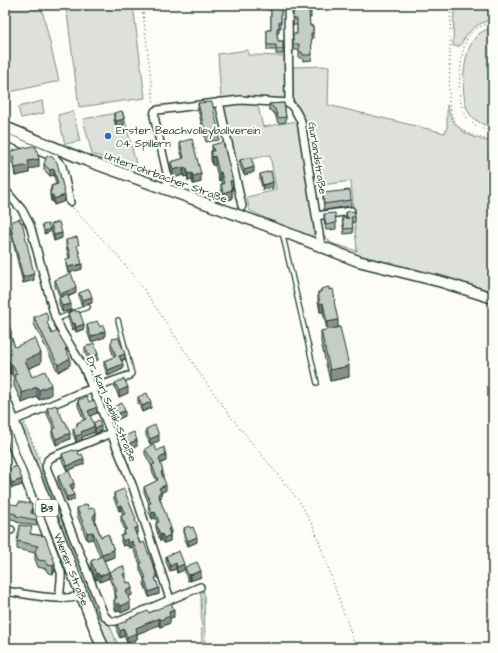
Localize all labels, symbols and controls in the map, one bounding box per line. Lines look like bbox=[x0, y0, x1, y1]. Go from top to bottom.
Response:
street label: Gurlandstraße bbox=[304, 121, 331, 195]
place label: Erster Beachvolleyballverein 04 Spillern bbox=[116, 123, 261, 151]
marker: Erster Beachvolleyballverein 04 Spillern bbox=[103, 131, 113, 141]
street label: Unterrohrbacher Straße bbox=[102, 148, 229, 207]
street label: Dr. Karl Sablik-Straße bbox=[83, 354, 141, 464]
road number: B3 bbox=[36, 500, 58, 516]
street label: Wiener Straße bbox=[50, 531, 92, 608]

